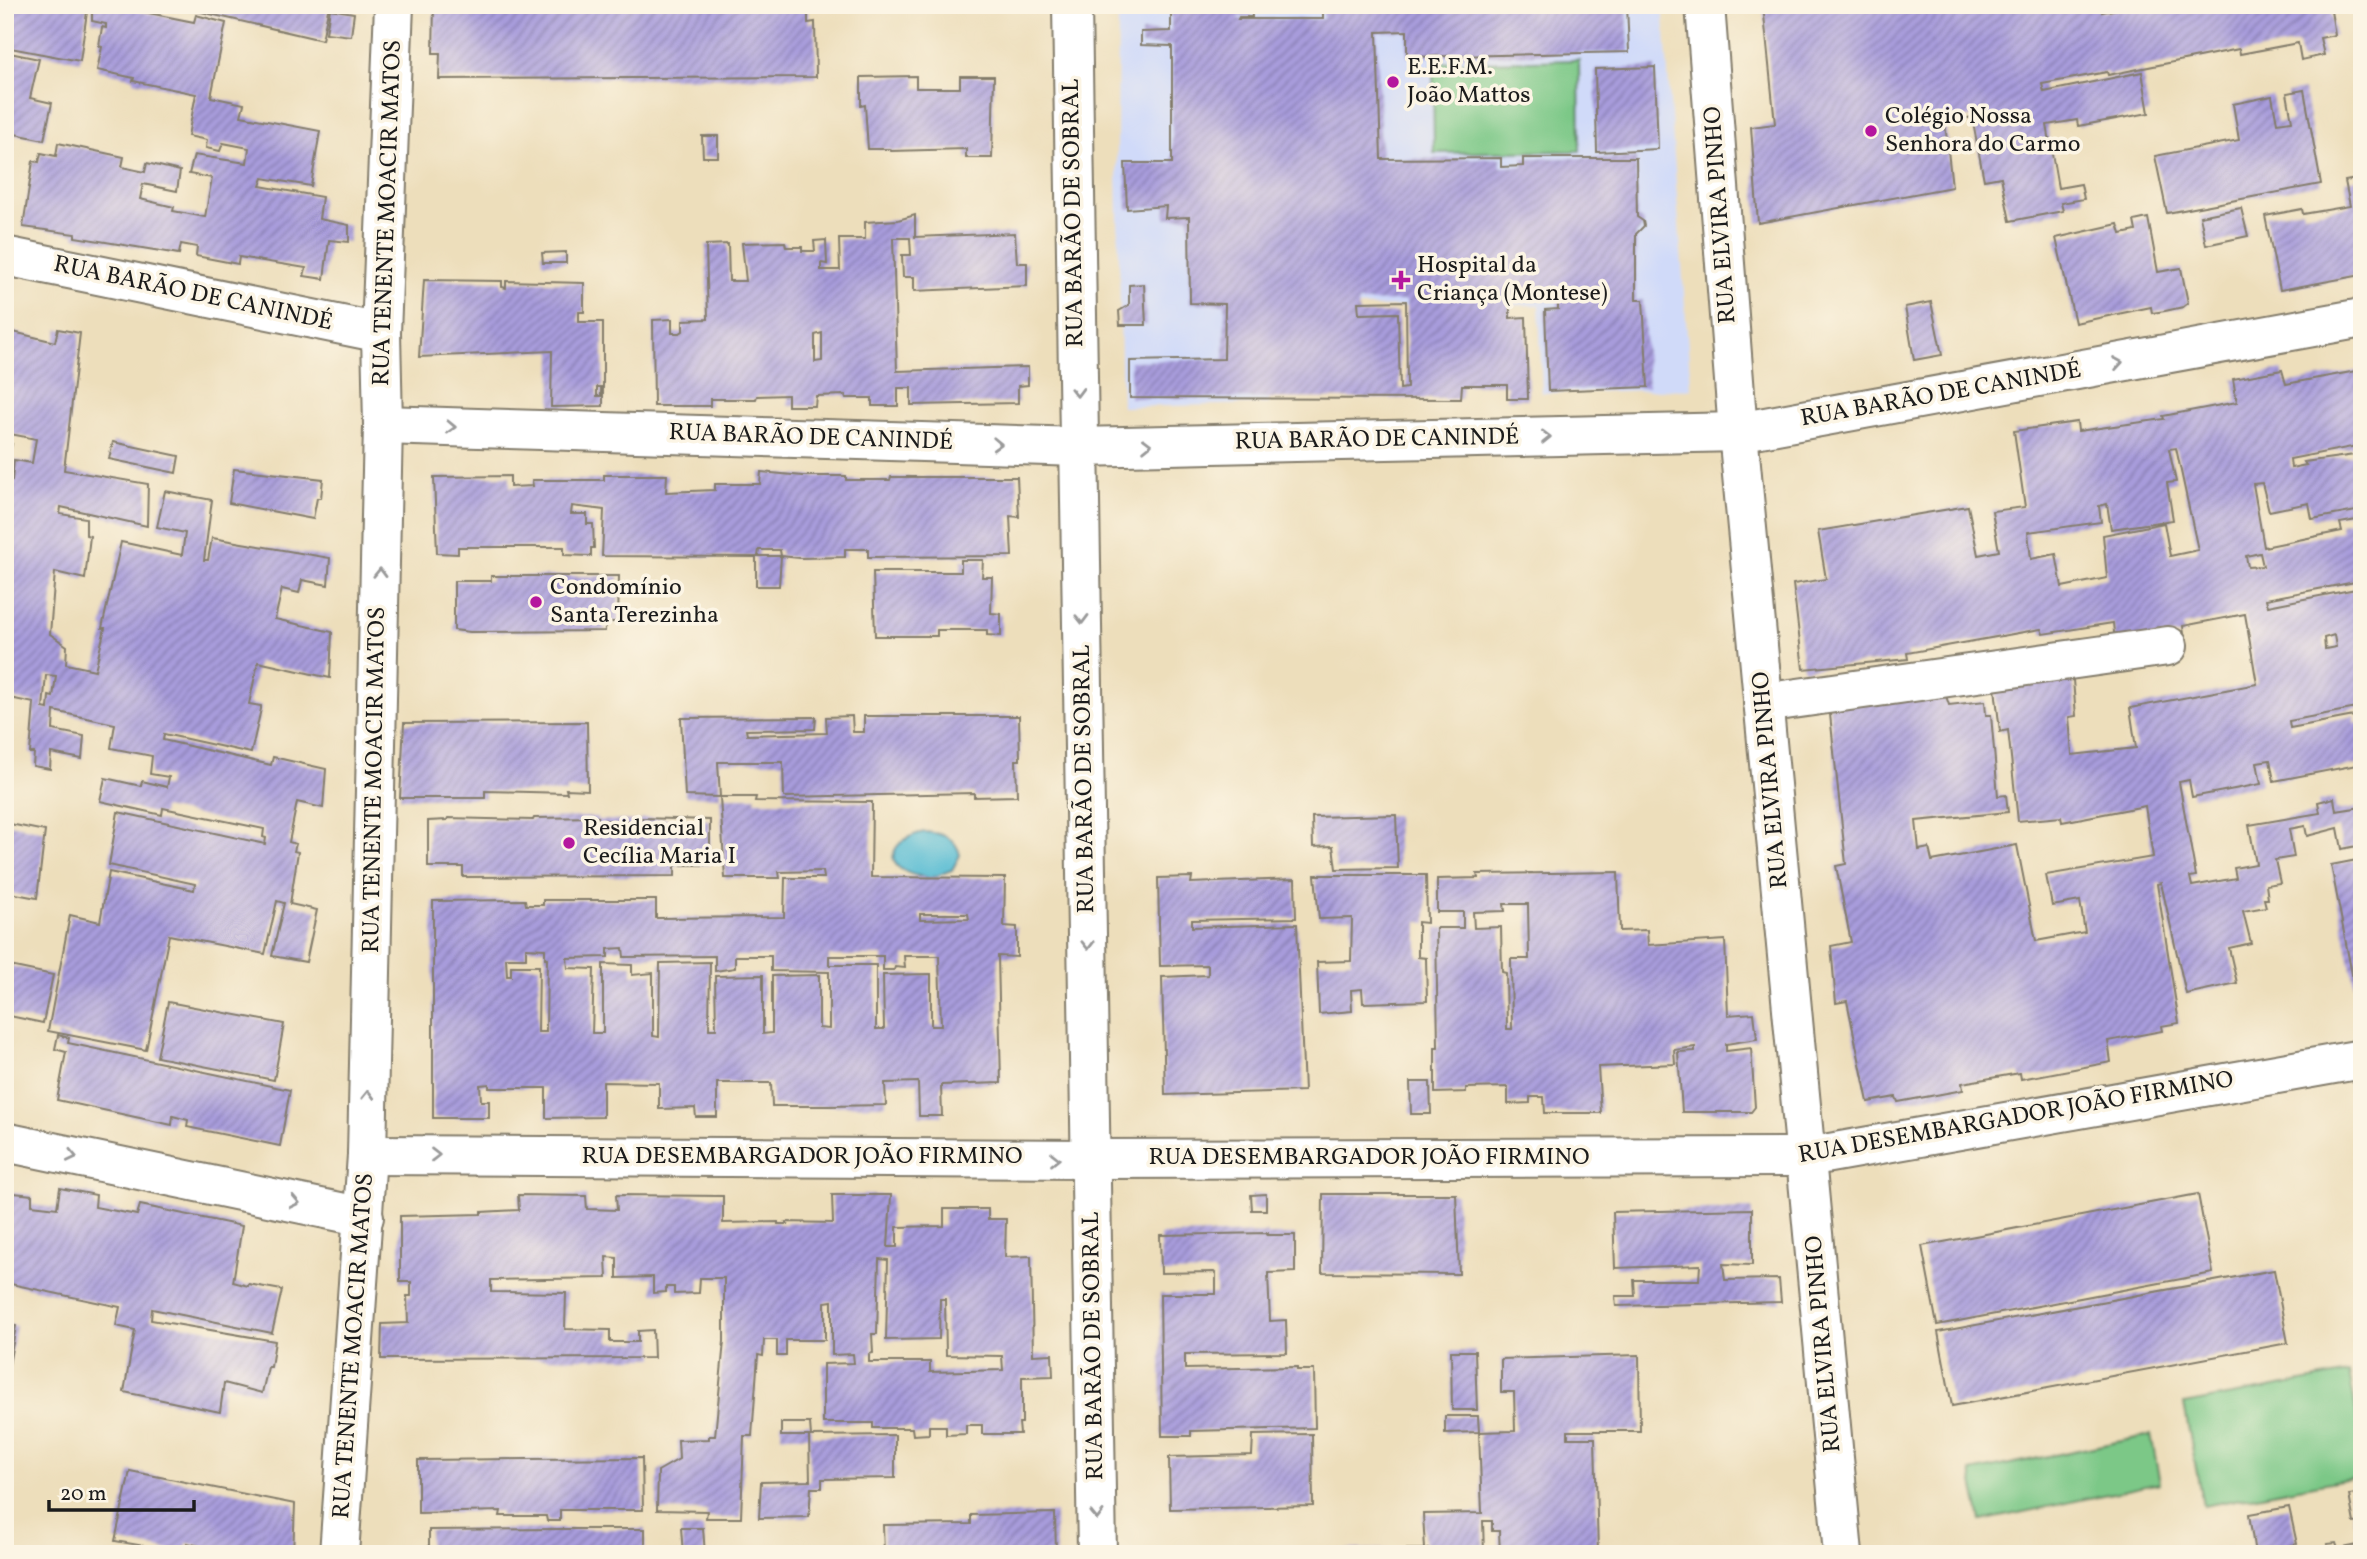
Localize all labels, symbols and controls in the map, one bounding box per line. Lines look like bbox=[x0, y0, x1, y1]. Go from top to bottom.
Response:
street label: RUA TENENTE MOACIR MATOS bbox=[365, 39, 411, 387]
place label: E.E.F.M. João Mattos bbox=[1407, 51, 1531, 113]
marker: E.E.F.M. João Mattos bbox=[1385, 74, 1401, 90]
street label: RUA BARÃO DE SOBRAL bbox=[1055, 78, 1093, 348]
place label: Colégio Nossa Senhora do Carmo bbox=[1885, 100, 2081, 162]
street label: RUA ELVIRA PINHO bbox=[1696, 105, 1746, 325]
marker: Colégio Nossa Senhora do Carmo bbox=[1863, 123, 1879, 139]
street label: RUA BARÃO DE CANINDÉ bbox=[50, 248, 336, 340]
place label: Hospital da Criança (Montese) bbox=[1417, 249, 1608, 311]
marker: Hospital da Criança (Montese) bbox=[1391, 270, 1411, 290]
street label: RUA BARÃO DE CANINDÉ bbox=[1798, 354, 2084, 436]
one-way arrow bbox=[2112, 356, 2124, 371]
one-way arrow bbox=[1069, 387, 1084, 398]
street label: RUA BARÃO DE CANINDÉ bbox=[668, 416, 954, 460]
one-way arrow bbox=[446, 419, 457, 434]
street label: RUA BARÃO DE CANINDÉ bbox=[1234, 421, 1520, 459]
one-way arrow bbox=[1541, 429, 1552, 444]
one-way arrow bbox=[992, 436, 1003, 452]
one-way arrow bbox=[1142, 437, 1153, 453]
one-way arrow bbox=[372, 567, 387, 578]
place label: Condomínio Santa Terezinha bbox=[550, 571, 719, 633]
marker: Condomínio Santa Terezinha bbox=[528, 594, 544, 610]
street label: RUA TENENTE MOACIR MATOS bbox=[355, 606, 395, 954]
one-way arrow bbox=[1074, 615, 1090, 625]
street label: RUA BARÃO DE SOBRAL bbox=[1066, 644, 1104, 914]
street label: RUA ELVIRA PINHO bbox=[1745, 670, 1797, 890]
place label: Residencial Cecília Maria I bbox=[583, 812, 736, 874]
marker: Residencial Cecília Maria I bbox=[561, 835, 577, 851]
one-way arrow bbox=[1080, 940, 1095, 951]
street label: RUA DESEMBARGADOR JOÃO FIRMINO bbox=[1796, 1063, 2236, 1173]
one-way arrow bbox=[360, 1089, 376, 1099]
street label: RUA DESEMBARGADOR JOÃO FIRMINO bbox=[581, 1140, 1023, 1174]
street label: RUA DESEMBARGADOR JOÃO FIRMINO bbox=[1148, 1141, 1590, 1175]
one-way arrow bbox=[66, 1147, 78, 1162]
one-way arrow bbox=[430, 1147, 441, 1163]
one-way arrow bbox=[1050, 1151, 1060, 1167]
street label: RUA TENENTE MOACIR MATOS bbox=[325, 1172, 383, 1520]
one-way arrow bbox=[289, 1194, 301, 1209]
street label: RUA BARÃO DE SOBRAL bbox=[1075, 1211, 1113, 1481]
street label: RUA ELVIRA PINHO bbox=[1798, 1234, 1850, 1454]
scale bar bbox=[49, 1468, 194, 1512]
text: 20 m bbox=[60, 1480, 106, 1509]
one-way arrow bbox=[1089, 1511, 1105, 1521]

